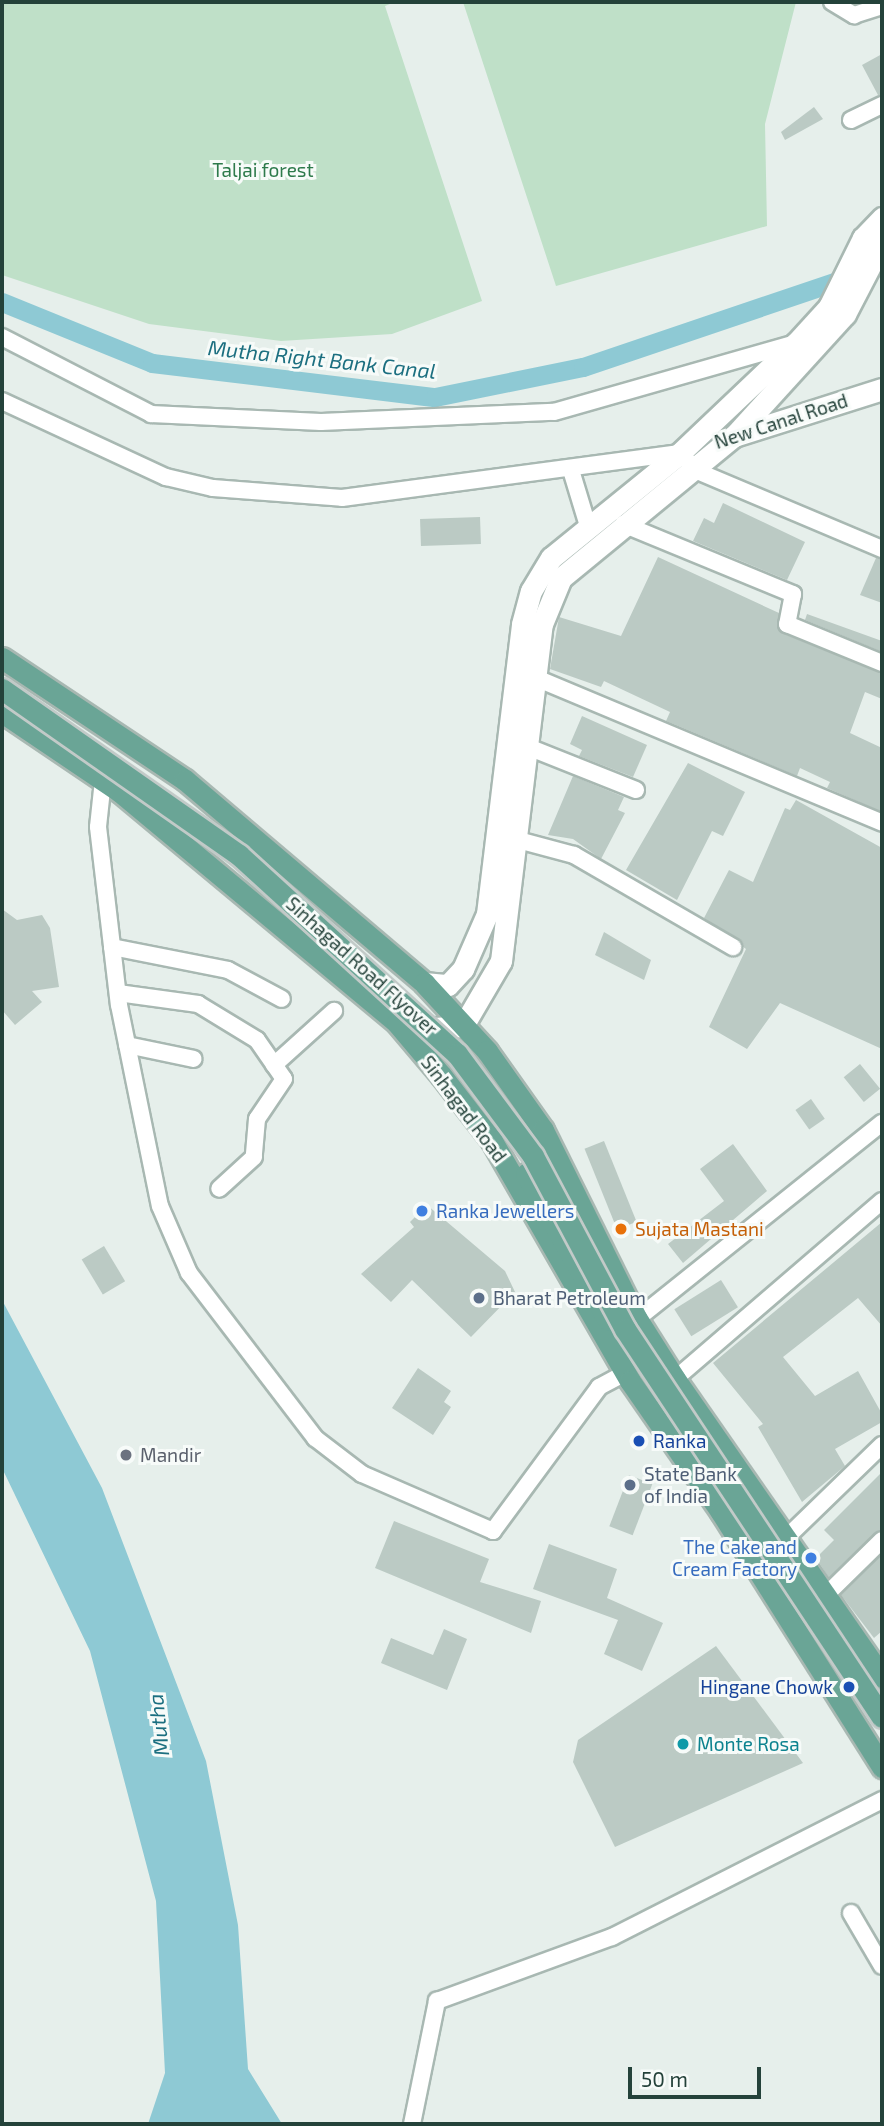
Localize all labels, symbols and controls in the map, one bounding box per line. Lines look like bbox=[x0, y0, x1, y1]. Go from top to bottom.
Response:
park label: Taljai forest bbox=[212, 159, 314, 181]
water label: Mutha Right Bank Canal bbox=[207, 335, 437, 383]
street label: New Canal Road bbox=[711, 389, 851, 453]
street label: Sinhagad Road Flyover bbox=[282, 892, 442, 1040]
street label: Sinhagad Road bbox=[416, 1051, 512, 1167]
place label: Ranka Jewellers bbox=[436, 1200, 575, 1222]
marker: Ranka Jewellers bbox=[414, 1203, 430, 1219]
place label: Sujata Mastani bbox=[635, 1218, 764, 1240]
marker: Sujata Mastani bbox=[613, 1221, 629, 1237]
place label: Bharat Petroleum bbox=[493, 1287, 646, 1309]
marker: Bharat Petroleum bbox=[471, 1290, 487, 1306]
place label: Ranka bbox=[653, 1430, 706, 1452]
marker: Ranka bbox=[631, 1433, 647, 1449]
place label: Mandir bbox=[140, 1444, 201, 1466]
marker: Mandir bbox=[118, 1447, 134, 1463]
place label: State Bank of India bbox=[644, 1463, 737, 1507]
marker: State Bank of India bbox=[622, 1477, 638, 1493]
place label: The Cake and Cream Factory bbox=[672, 1536, 797, 1580]
marker: The Cake and Cream Factory bbox=[803, 1550, 819, 1566]
place label: Hingane Chowk bbox=[700, 1676, 833, 1698]
marker: Hingane Chowk bbox=[839, 1677, 859, 1697]
water label: Mutha bbox=[142, 1693, 174, 1757]
place label: Monte Rosa bbox=[697, 1733, 800, 1755]
marker: Monte Rosa bbox=[675, 1736, 691, 1752]
scale bar bbox=[632, 2052, 765, 2096]
text: 50 m bbox=[641, 2066, 688, 2091]

